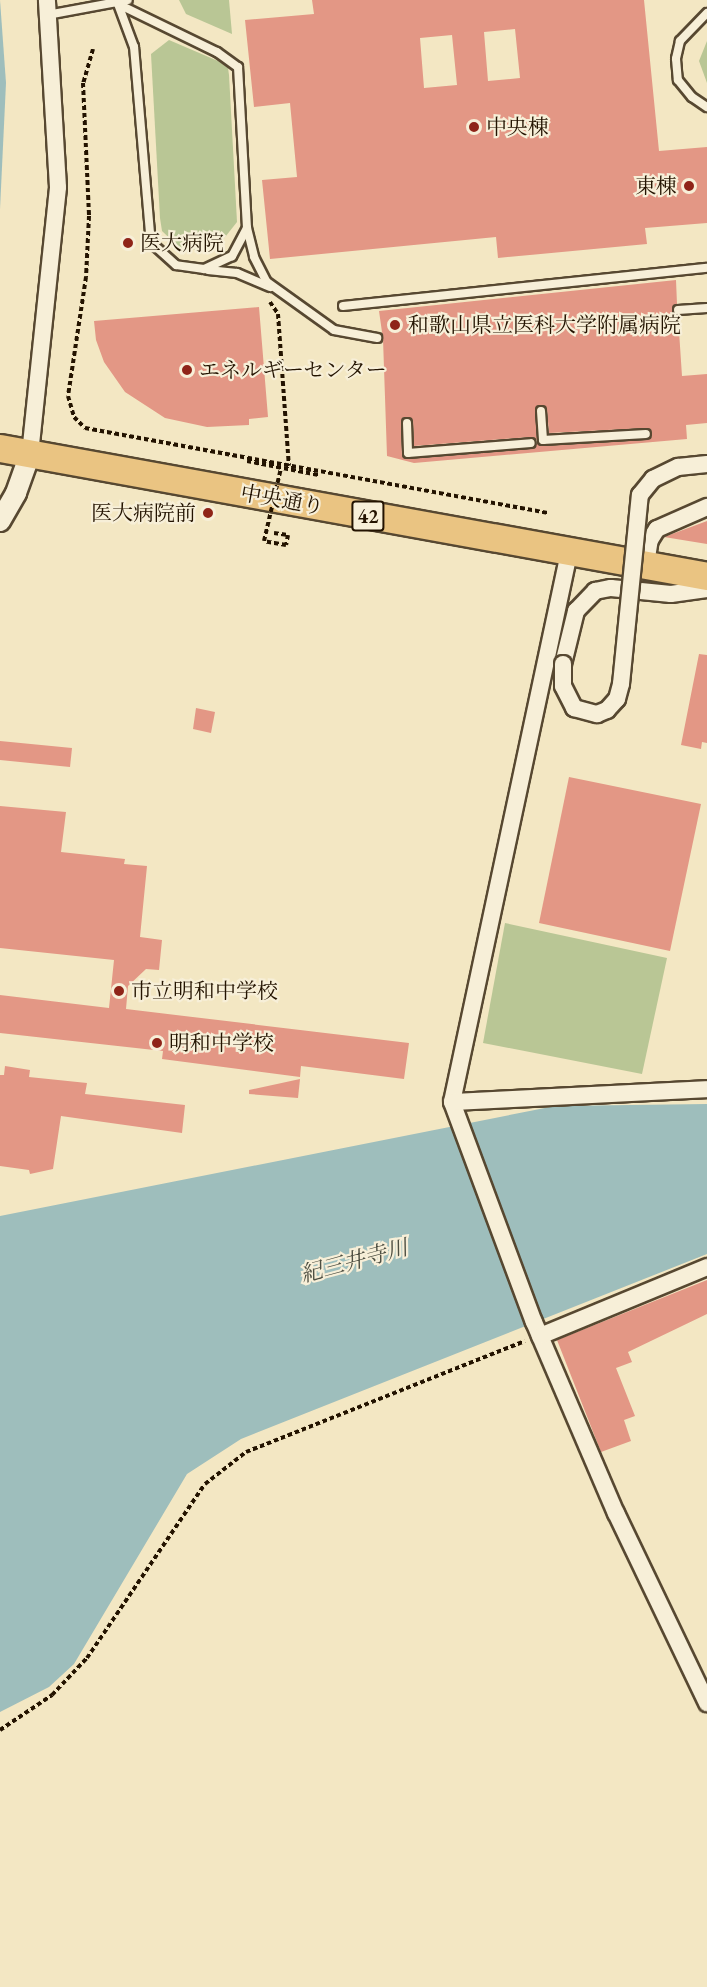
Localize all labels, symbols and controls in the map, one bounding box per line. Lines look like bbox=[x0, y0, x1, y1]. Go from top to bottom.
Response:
place label: 中央棟 bbox=[486, 114, 549, 140]
marker: 中央棟 bbox=[467, 120, 481, 134]
place label: 東棟 bbox=[635, 173, 677, 199]
marker: 東棟 bbox=[682, 179, 696, 193]
place label: 医大病院 bbox=[140, 230, 224, 256]
marker: 医大病院 bbox=[121, 236, 135, 250]
place label: 和歌山県立医科大学附属病院 bbox=[408, 312, 681, 338]
marker: 和歌山県立医科大学附属病院 bbox=[386, 316, 404, 334]
place label: エネルギーセンター bbox=[199, 357, 388, 383]
marker: エネルギーセンター bbox=[180, 363, 194, 377]
street label: 中央通り bbox=[238, 480, 326, 520]
road number: 42 bbox=[350, 499, 386, 533]
place label: 医大病院前 bbox=[91, 500, 196, 526]
marker: 医大病院前 bbox=[201, 506, 215, 520]
place label: 市立明和中学校 bbox=[131, 978, 278, 1004]
marker: 市立明和中学校 bbox=[112, 984, 126, 998]
place label: 明和中学校 bbox=[169, 1030, 274, 1056]
marker: 明和中学校 bbox=[150, 1036, 164, 1050]
water label: 紀三井寺川 bbox=[297, 1234, 411, 1288]

